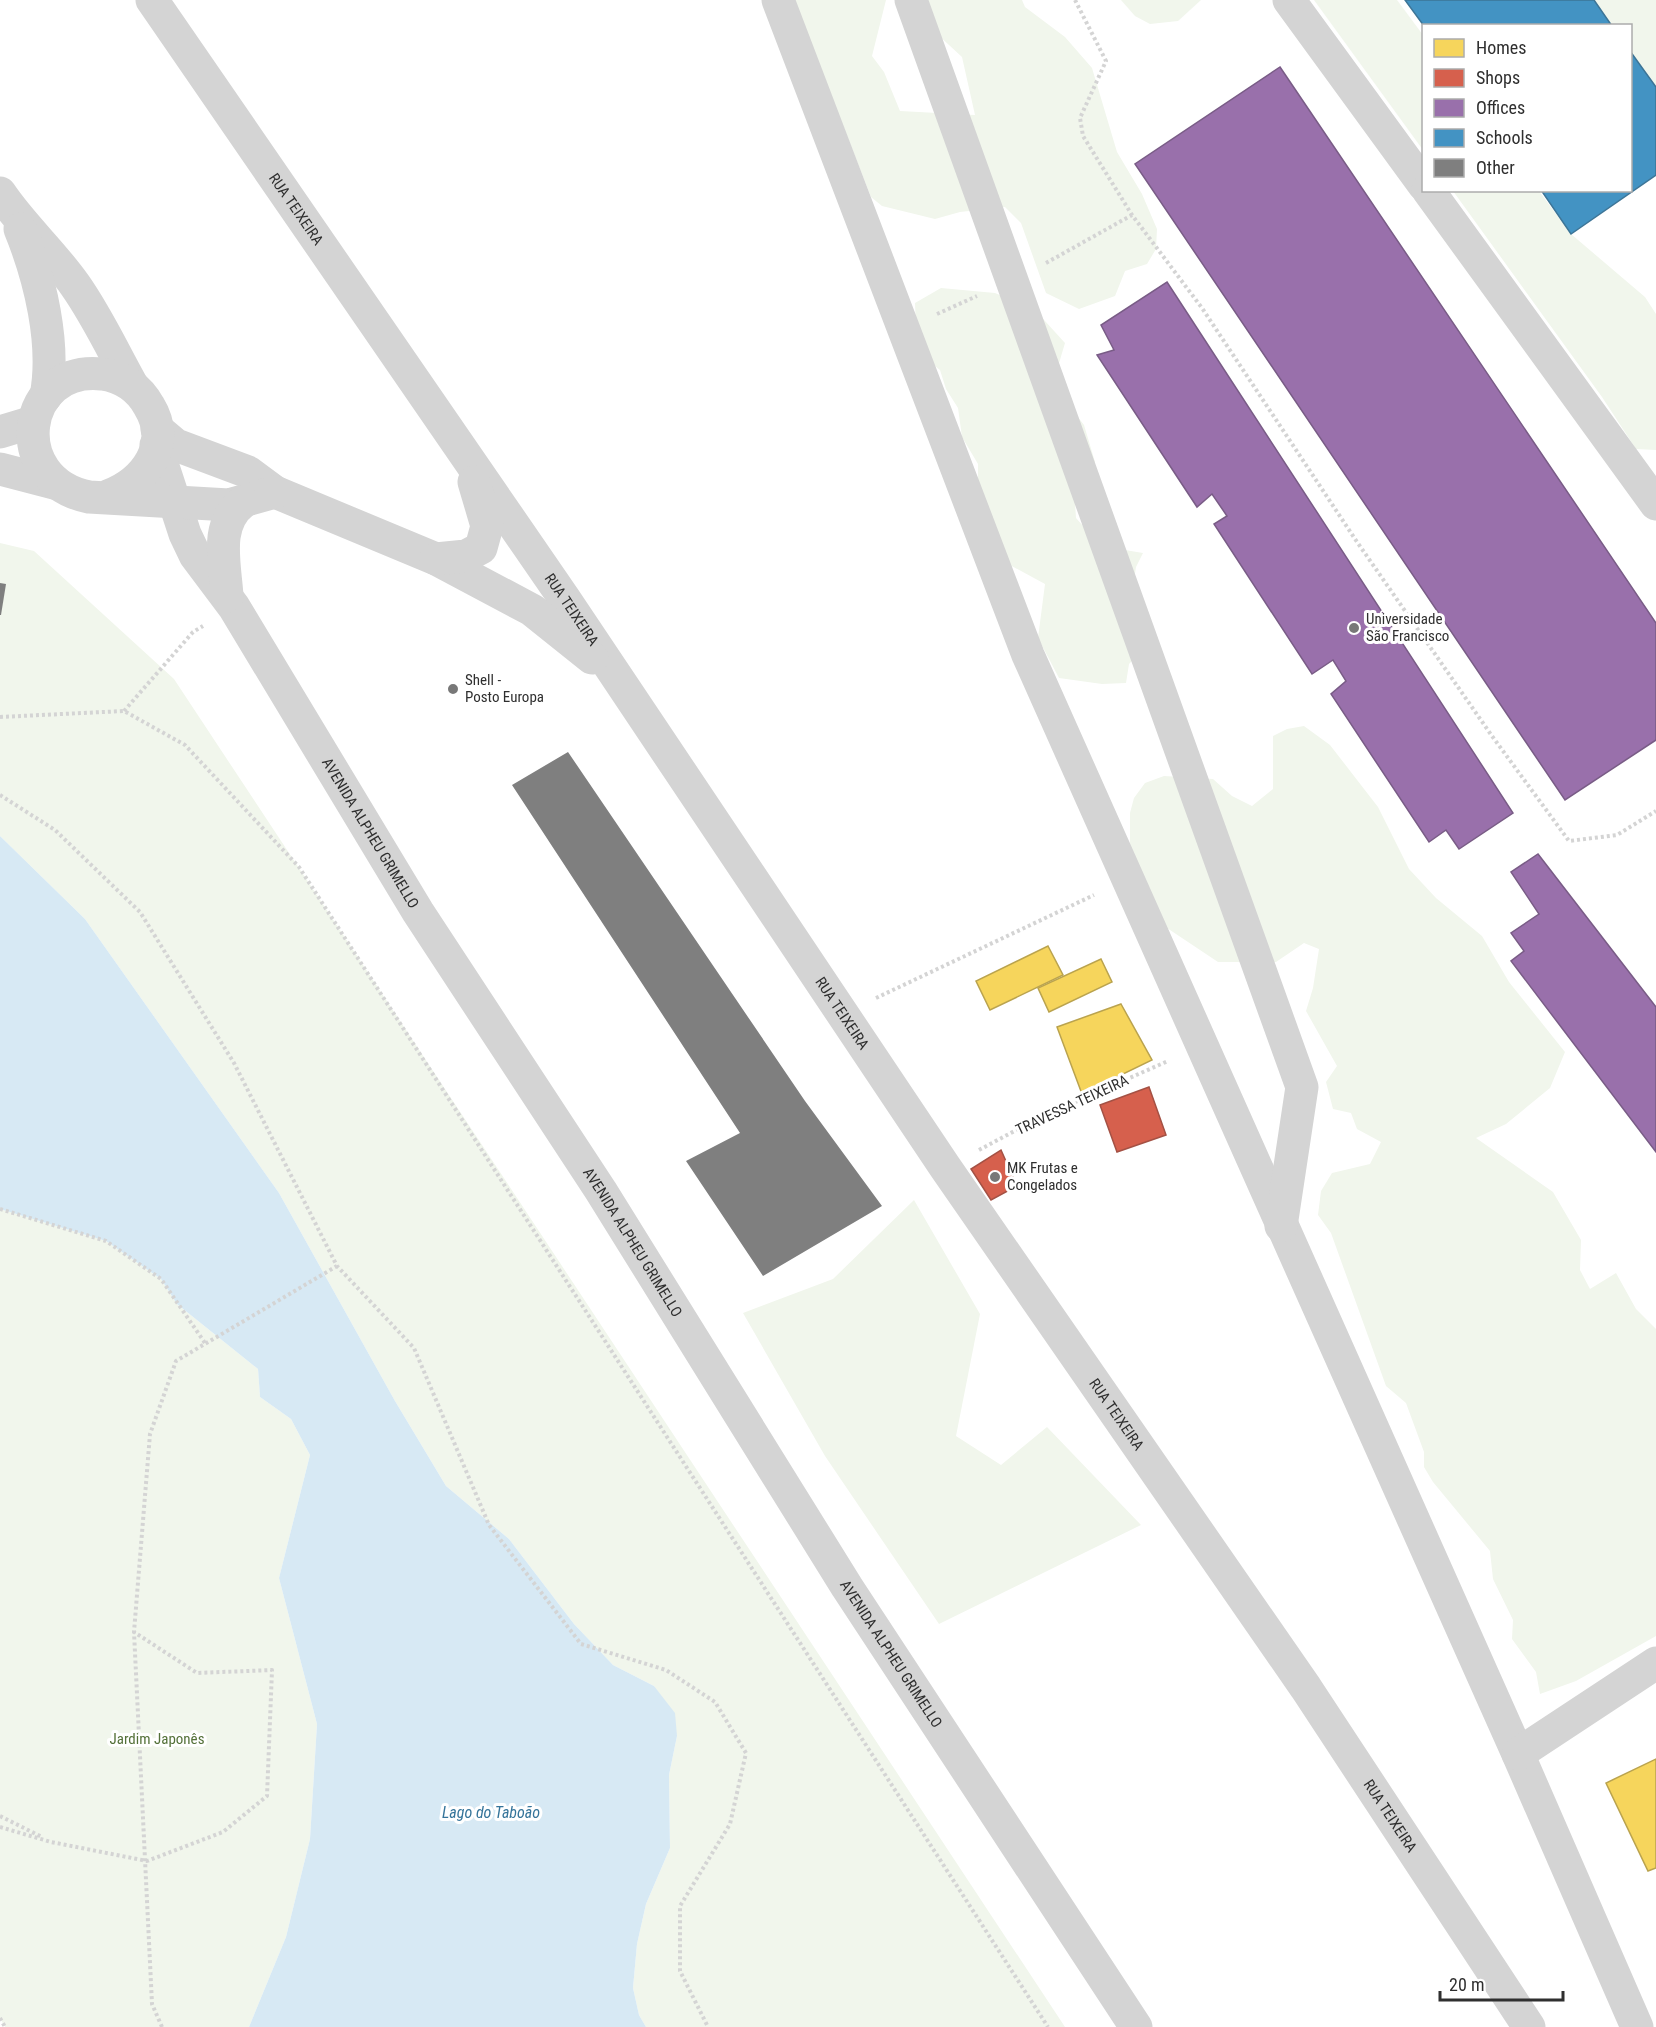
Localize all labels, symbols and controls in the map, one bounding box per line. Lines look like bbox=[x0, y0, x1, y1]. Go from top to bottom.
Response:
legend bbox=[1422, 24, 1632, 192]
text: Homes bbox=[1476, 37, 1526, 58]
text: Shops bbox=[1476, 67, 1520, 88]
text: Offices bbox=[1476, 97, 1525, 118]
text: Schools bbox=[1476, 127, 1533, 148]
text: Other bbox=[1476, 157, 1515, 178]
street label: RUA TEIXEIRA bbox=[265, 170, 327, 249]
street label: RUA TEIXEIRA bbox=[541, 570, 603, 649]
place label: Universidade São Francisco bbox=[1366, 610, 1449, 645]
marker: Universidade São Francisco bbox=[1347, 621, 1361, 635]
place label: Shell - Posto Europa bbox=[465, 671, 544, 706]
marker: Shell - Posto Europa bbox=[446, 682, 460, 696]
street label: AVENIDA ALPHEU GRIMELLO bbox=[318, 755, 423, 912]
street label: RUA TEIXEIRA bbox=[811, 974, 873, 1053]
street label: TRAVESSA TEIXEIRA bbox=[1013, 1071, 1132, 1139]
place label: MK Frutas e Congelados bbox=[1007, 1159, 1078, 1194]
street label: AVENIDA ALPHEU GRIMELLO bbox=[579, 1164, 686, 1320]
marker: MK Frutas e Congelados bbox=[988, 1170, 1002, 1184]
street label: RUA TEIXEIRA bbox=[1085, 1375, 1148, 1454]
street label: AVENIDA ALPHEU GRIMELLO bbox=[836, 1577, 946, 1731]
park label: Jardim Japonês bbox=[110, 1730, 205, 1748]
street label: RUA TEIXEIRA bbox=[1360, 1776, 1421, 1856]
water label: Lago do Taboão bbox=[442, 1803, 540, 1822]
scale bar bbox=[1440, 1964, 1563, 2002]
text: 20 m bbox=[1449, 1974, 1484, 1995]

